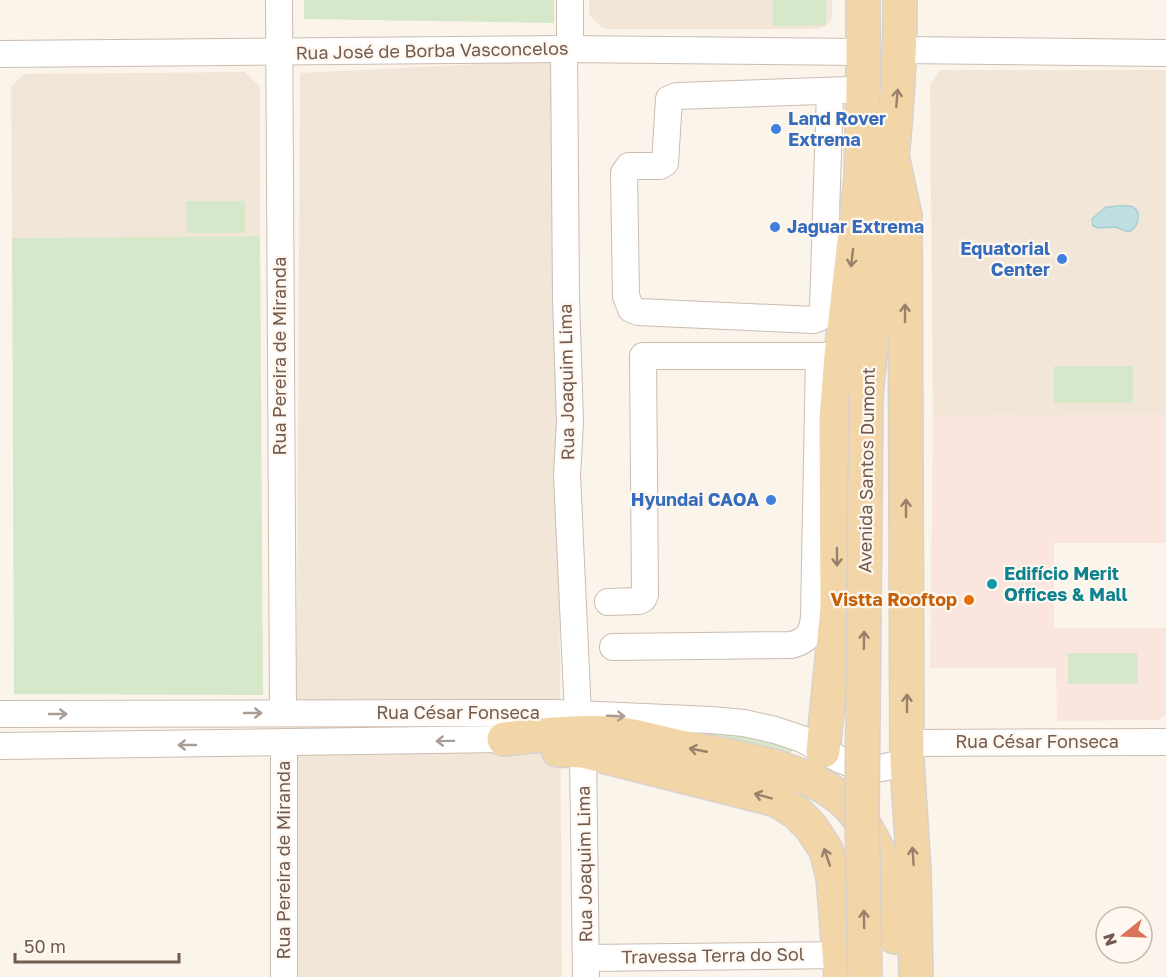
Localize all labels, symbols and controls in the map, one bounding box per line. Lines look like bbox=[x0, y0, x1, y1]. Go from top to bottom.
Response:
street label: Rua José de Borba Vasconcelos bbox=[295, 37, 569, 63]
one-way arrow bbox=[892, 89, 903, 109]
place label: Land Rover Extrema bbox=[788, 107, 886, 150]
marker: Land Rover Extrema bbox=[769, 122, 783, 136]
place label: Jaguar Extrema bbox=[787, 215, 924, 237]
marker: Jaguar Extrema bbox=[768, 220, 782, 234]
place label: Equatorial Center bbox=[960, 237, 1050, 280]
one-way arrow bbox=[846, 248, 857, 268]
marker: Equatorial Center bbox=[1055, 252, 1069, 266]
street label: Rua Pereira de Miranda bbox=[268, 257, 290, 455]
street label: Rua Joaquim Lima bbox=[554, 303, 578, 461]
one-way arrow bbox=[899, 304, 911, 324]
street label: Avenida Santos Dumont bbox=[853, 367, 879, 573]
place label: Hyundai CAOA bbox=[631, 488, 759, 510]
marker: Hyundai CAOA bbox=[764, 493, 778, 507]
one-way arrow bbox=[900, 499, 912, 519]
one-way arrow bbox=[831, 547, 843, 567]
place label: Edifício Merit Offices & Mall bbox=[1004, 562, 1128, 605]
marker: Edifício Merit Offices & Mall bbox=[985, 577, 999, 591]
place label: Vistta Rooftop bbox=[830, 588, 957, 610]
marker: Vistta Rooftop bbox=[962, 593, 976, 607]
one-way arrow bbox=[858, 630, 870, 650]
one-way arrow bbox=[901, 694, 913, 714]
street label: Rua César Fonseca bbox=[376, 701, 540, 723]
one-way arrow bbox=[243, 707, 263, 719]
one-way arrow bbox=[48, 708, 68, 720]
one-way arrow bbox=[606, 710, 626, 721]
street label: Rua César Fonseca bbox=[955, 730, 1119, 752]
one-way arrow bbox=[436, 735, 456, 746]
one-way arrow bbox=[178, 739, 198, 751]
one-way arrow bbox=[688, 744, 708, 755]
street label: Rua Pereira de Miranda bbox=[272, 761, 294, 959]
street label: Rua Joaquim Lima bbox=[572, 785, 596, 943]
one-way arrow bbox=[754, 790, 773, 801]
one-way arrow bbox=[908, 846, 919, 866]
one-way arrow bbox=[821, 848, 832, 867]
north arrow bbox=[1094, 905, 1154, 965]
one-way arrow bbox=[858, 909, 869, 929]
scale bar bbox=[15, 926, 178, 964]
text: N bbox=[1098, 931, 1121, 949]
text: 50 m bbox=[24, 935, 66, 957]
street label: Travessa Terra do Sol bbox=[621, 942, 805, 968]

